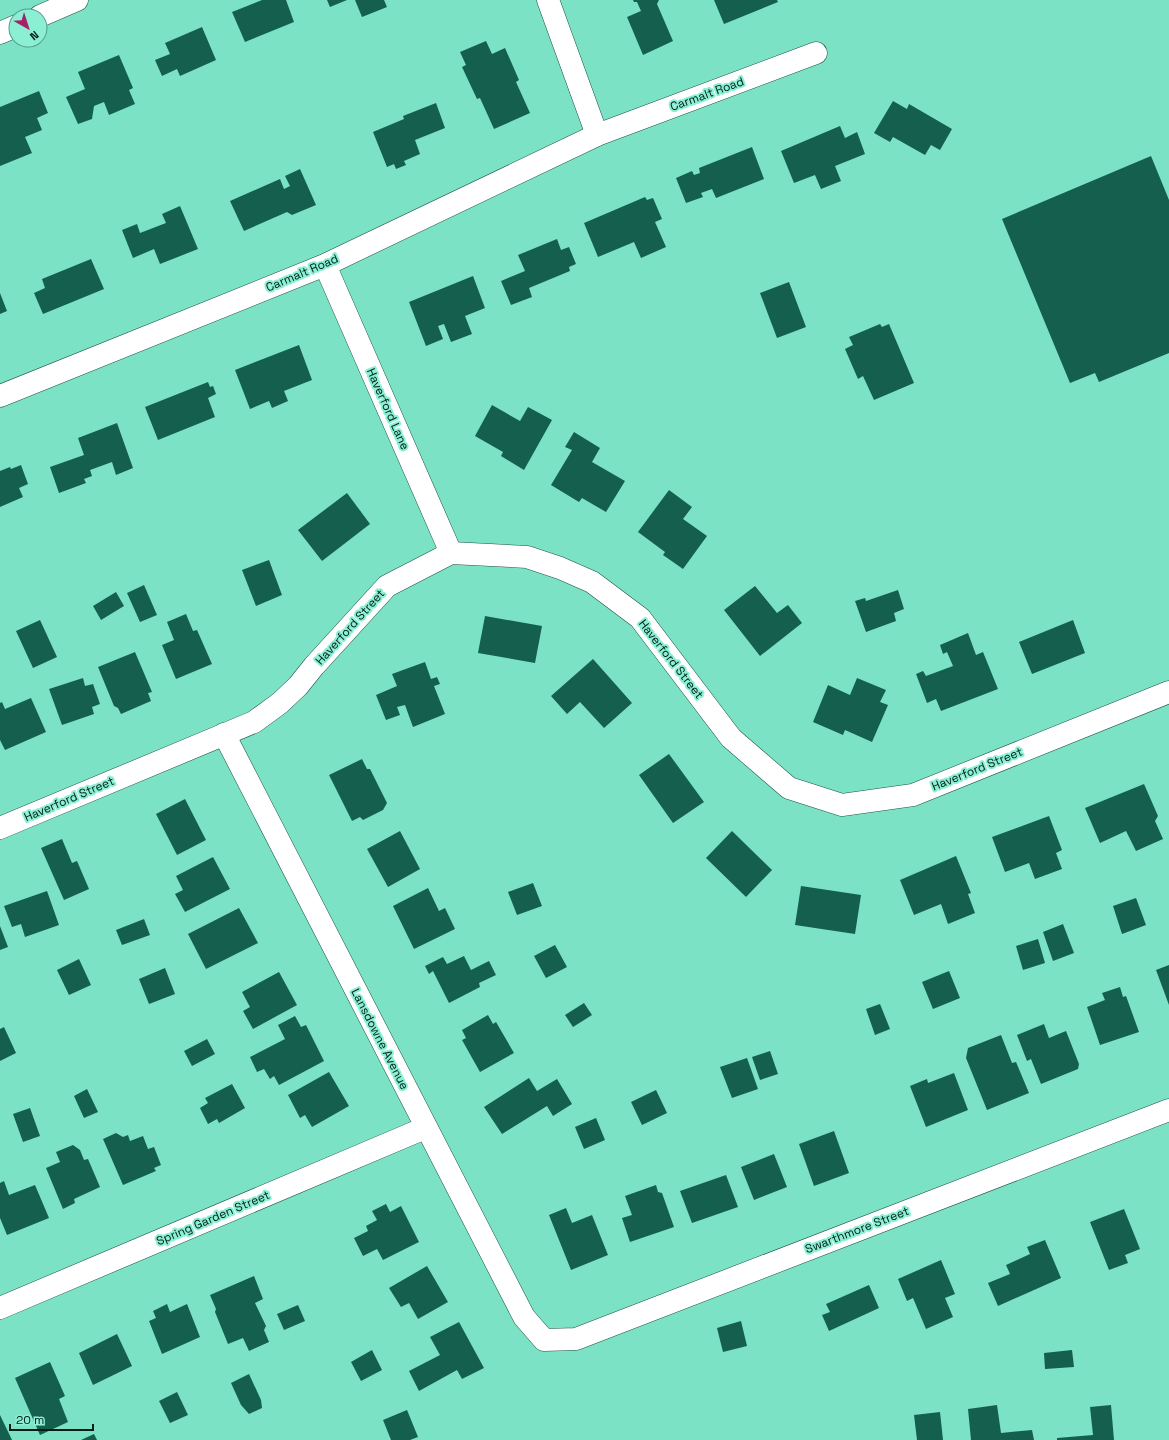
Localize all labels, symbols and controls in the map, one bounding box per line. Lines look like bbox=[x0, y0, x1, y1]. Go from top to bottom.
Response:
north arrow bbox=[8, 8, 48, 48]
text: N bbox=[27, 28, 42, 44]
street label: Carmalt Road bbox=[668, 73, 746, 115]
street label: Carmalt Road bbox=[263, 251, 341, 295]
street label: Haverford Lane bbox=[363, 366, 413, 452]
street label: Haverford Street bbox=[312, 586, 388, 668]
street label: Haverford Street bbox=[635, 616, 707, 702]
street label: Haverford Street bbox=[929, 744, 1025, 794]
street label: Haverford Street bbox=[21, 773, 117, 825]
street label: Lansdowne Avenue bbox=[348, 986, 412, 1092]
street label: Spring Garden Street bbox=[154, 1187, 272, 1249]
street label: Swarthmore Street bbox=[803, 1203, 911, 1257]
scale bar bbox=[10, 1406, 93, 1432]
text: 20 m bbox=[16, 1412, 44, 1428]

